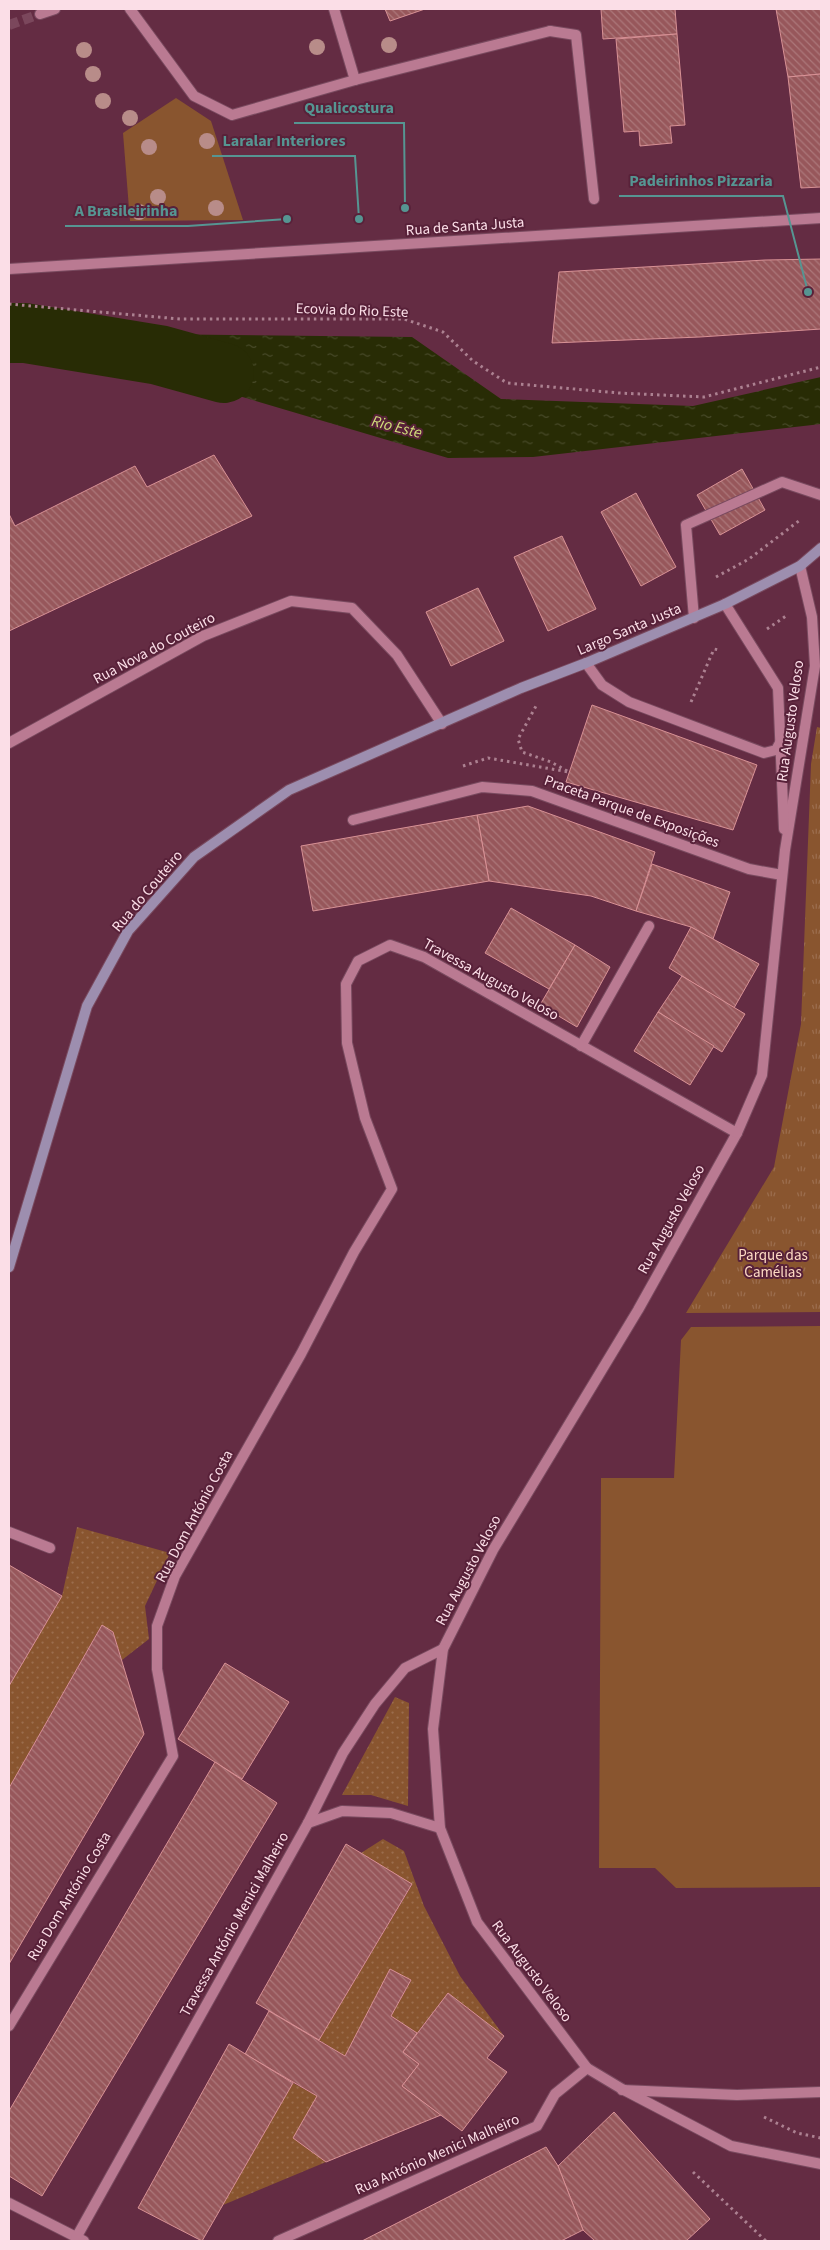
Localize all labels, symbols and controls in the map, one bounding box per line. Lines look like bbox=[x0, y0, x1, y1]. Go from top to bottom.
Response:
callout: Qualicostura bbox=[294, 92, 404, 123]
text: Qualicostura bbox=[304, 97, 394, 119]
callout: Laralar Interiores bbox=[212, 125, 355, 156]
text: Laralar Interiores bbox=[223, 130, 346, 152]
callout: Padeirinhos Pizzaria bbox=[619, 165, 783, 196]
text: Padeirinhos Pizzaria bbox=[629, 170, 773, 192]
callout: A Brasileirinha bbox=[65, 195, 188, 226]
text: A Brasileirinha bbox=[74, 200, 177, 222]
street label: Rua de Santa Justa bbox=[405, 212, 525, 241]
street label: Ecovia do Rio Este bbox=[295, 298, 409, 323]
water label: Rio Este bbox=[369, 410, 425, 444]
street label: Largo Santa Justa bbox=[574, 598, 684, 661]
street label: Rua Nova do Couteiro bbox=[89, 607, 219, 690]
street label: Rua Augusto Veloso bbox=[772, 659, 809, 783]
street label: Praceta Parque de Exposições bbox=[541, 770, 722, 853]
street label: Rua do Couteiro bbox=[107, 846, 188, 937]
street label: Travessa Augusto Veloso bbox=[419, 933, 563, 1026]
street label: Rua Augusto Veloso bbox=[633, 1161, 710, 1278]
park label: Parque das Camélias bbox=[738, 1245, 808, 1283]
street label: Rua Dom António Costa bbox=[151, 1446, 238, 1586]
street label: Rua Augusto Veloso bbox=[430, 1511, 506, 1629]
street label: Rua Dom António Costa bbox=[22, 1828, 116, 1965]
street label: Travessa António Menici Malheiro bbox=[175, 1828, 294, 2020]
street label: Rua Augusto Veloso bbox=[486, 1916, 577, 2027]
street label: Rua António Menici Malheiro bbox=[352, 2109, 523, 2200]

